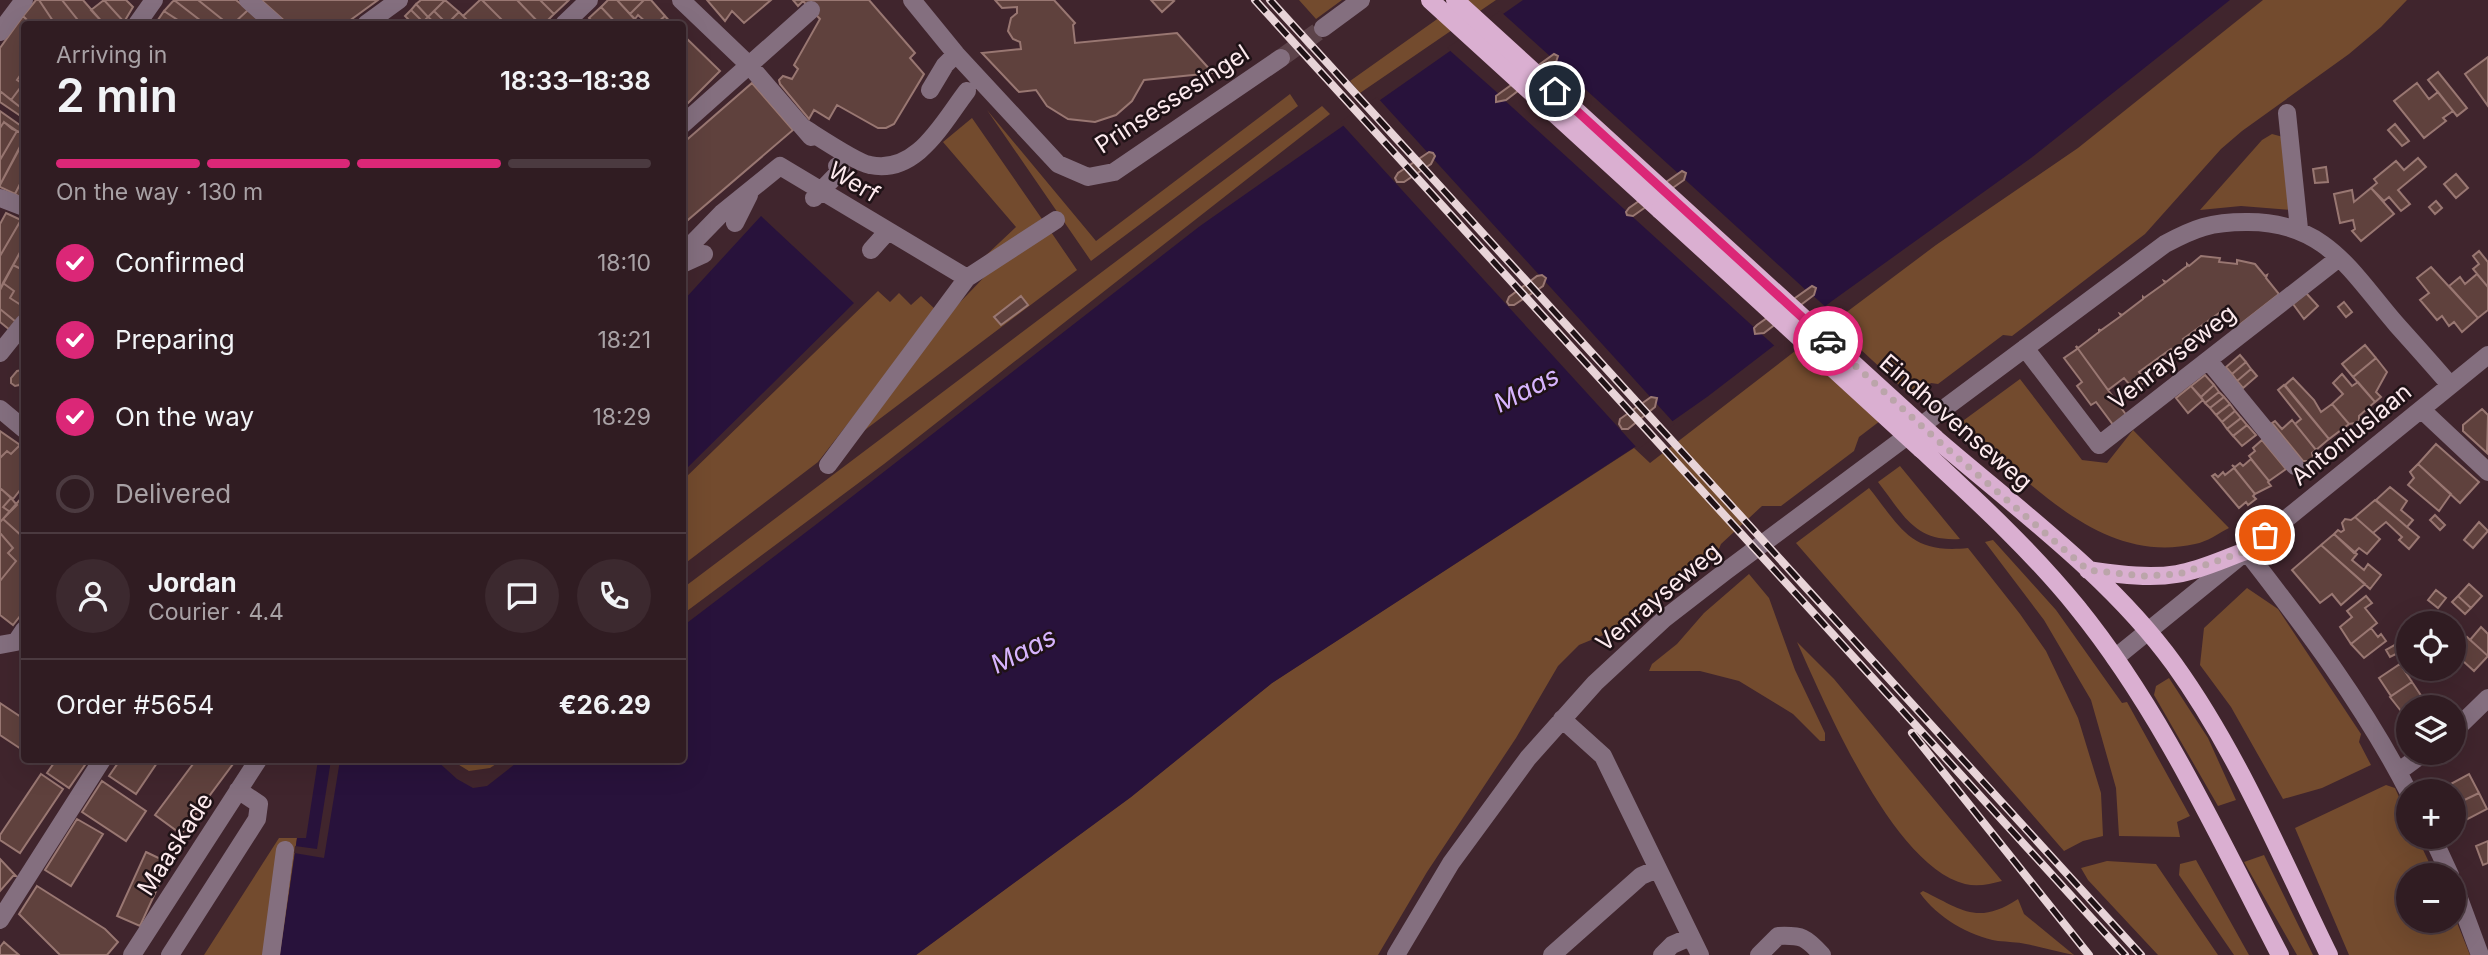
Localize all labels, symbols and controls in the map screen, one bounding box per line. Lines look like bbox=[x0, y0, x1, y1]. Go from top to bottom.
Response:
street label: Prinsessesingel bbox=[1090, 38, 1254, 160]
text: Arriving in bbox=[56, 41, 167, 69]
pin bbox=[1525, 61, 1585, 121]
text: 18:33–18:38 bbox=[500, 65, 651, 96]
text: 2 min bbox=[56, 67, 178, 123]
icon: home bbox=[1536, 72, 1574, 110]
street label: Werf bbox=[823, 155, 885, 209]
text: On the way · 130 m bbox=[56, 178, 263, 206]
icon: check bbox=[56, 244, 94, 282]
text: Confirmed bbox=[115, 247, 245, 278]
text: 18:10 bbox=[597, 249, 651, 277]
street label: Venrayseweg bbox=[2103, 298, 2241, 416]
courier bbox=[1793, 306, 1863, 376]
icon: check bbox=[56, 321, 94, 359]
icon: car bbox=[1809, 322, 1847, 360]
text: Preparing bbox=[115, 324, 235, 355]
text: 18:21 bbox=[597, 326, 651, 354]
street label: Eindhovenseweg bbox=[1874, 348, 2038, 496]
water label: Maas bbox=[1488, 359, 1564, 419]
street label: Antoniuslaan bbox=[2285, 377, 2417, 491]
icon: check bbox=[56, 398, 94, 436]
text: On the way bbox=[115, 401, 254, 432]
text: 18:29 bbox=[593, 403, 651, 431]
text: Delivered bbox=[115, 478, 231, 509]
pin bbox=[2235, 505, 2295, 565]
icon: bag bbox=[2246, 516, 2284, 554]
street label: Venrayseweg bbox=[1590, 537, 1726, 657]
button: person bbox=[56, 559, 130, 633]
button: chat bbox=[485, 559, 559, 633]
button: phone bbox=[577, 559, 651, 633]
text: Jordan bbox=[148, 567, 237, 598]
text: Courier · 4.4 bbox=[148, 598, 284, 626]
map controls bbox=[2396, 611, 2466, 933]
button: locate bbox=[2396, 611, 2466, 681]
water label: Maas bbox=[985, 620, 1061, 680]
text: Order #5654 bbox=[56, 689, 214, 720]
text: €26.29 bbox=[559, 689, 651, 720]
button: layers bbox=[2396, 695, 2466, 765]
button: + bbox=[2396, 779, 2466, 849]
street label: Maaskade bbox=[131, 787, 219, 901]
button: − bbox=[2396, 863, 2466, 933]

